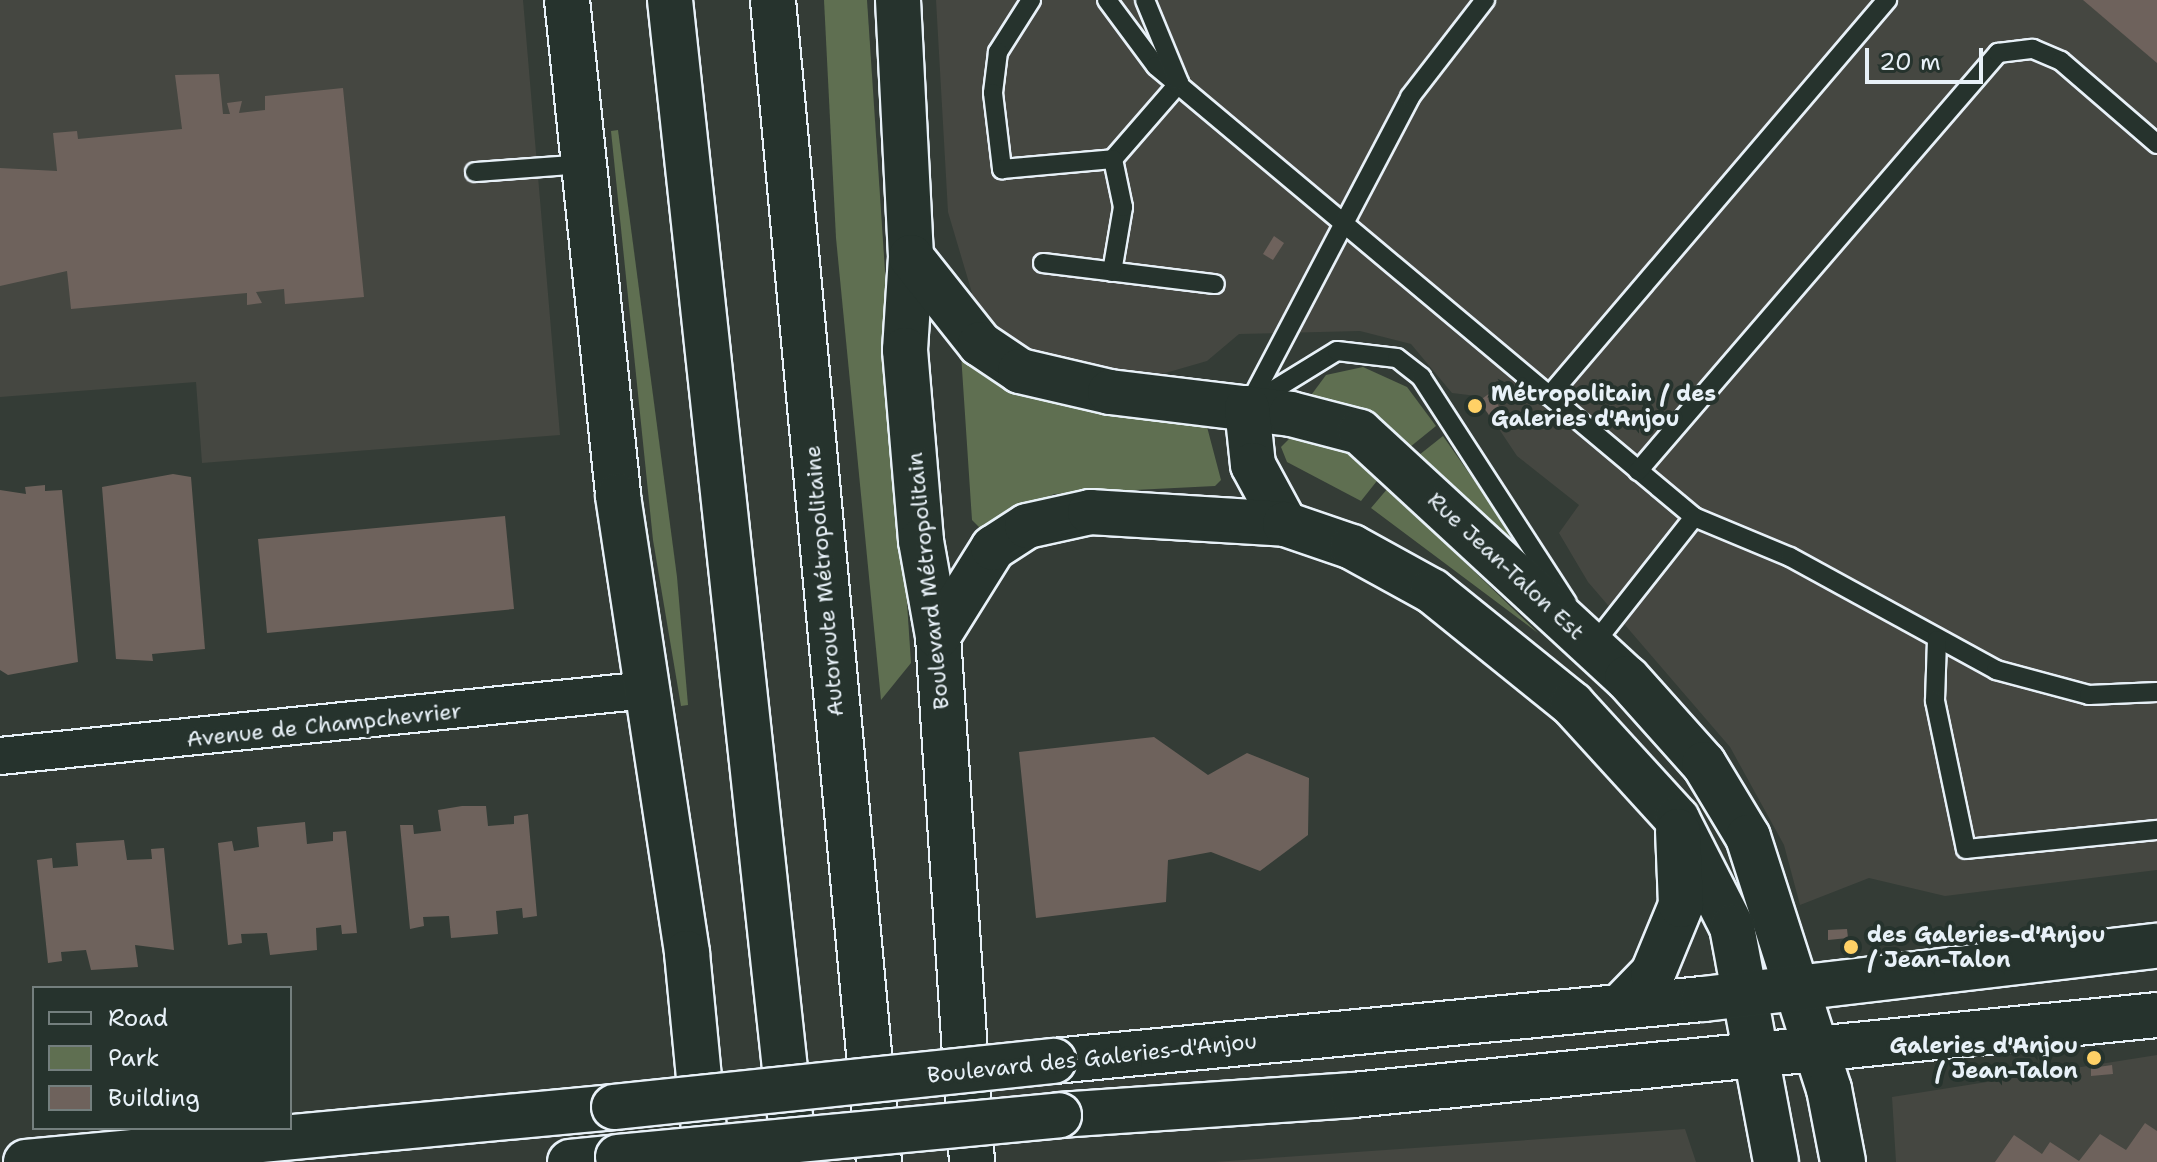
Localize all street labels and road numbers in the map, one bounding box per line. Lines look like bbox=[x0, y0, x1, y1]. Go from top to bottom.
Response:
street label: Autoroute Métropolitaine bbox=[799, 444, 849, 718]
street label: Boulevard Métropolitain bbox=[901, 451, 955, 711]
street label: Rue Jean-Talon Est bbox=[1422, 487, 1590, 645]
street label: Avenue de Champchevrier bbox=[185, 697, 463, 753]
street label: Boulevard des Galeries-d'Anjou bbox=[926, 1028, 1258, 1088]

